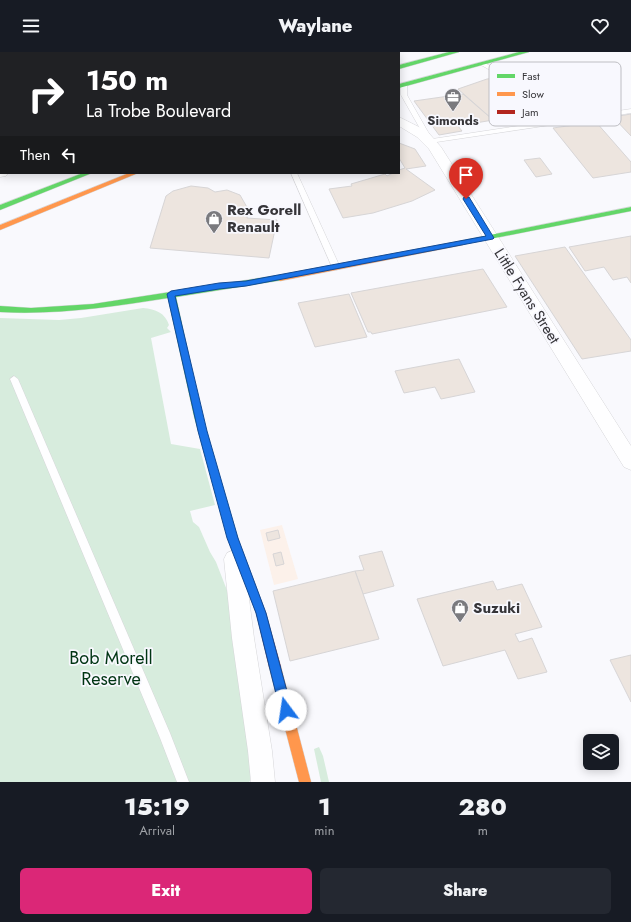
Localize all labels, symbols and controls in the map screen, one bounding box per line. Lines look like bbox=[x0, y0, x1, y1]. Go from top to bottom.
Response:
text: Waylane bbox=[279, 13, 352, 39]
icon: menu bbox=[20, 15, 42, 37]
icon: heart bbox=[589, 15, 611, 37]
text: 150 m bbox=[86, 60, 168, 101]
legend bbox=[489, 62, 621, 126]
icon: right bbox=[20, 68, 72, 120]
text: Fast bbox=[522, 68, 540, 84]
text: Slow bbox=[522, 86, 544, 102]
office icon: Simonds bbox=[443, 87, 463, 112]
text: La Trobe Boulevard bbox=[86, 98, 231, 124]
text: Jam bbox=[520, 104, 539, 120]
place label: Simonds bbox=[427, 111, 479, 130]
text: Then bbox=[20, 144, 50, 166]
icon: left bbox=[58, 144, 80, 166]
pin bbox=[449, 158, 483, 199]
icon: arrive bbox=[455, 164, 477, 186]
place label: Rex Gorell Renault bbox=[227, 199, 301, 238]
shop icon: Rex Gorell Renault bbox=[204, 209, 224, 234]
street label: Little Fyans Street bbox=[489, 244, 565, 348]
place label: Suzuki bbox=[473, 597, 520, 619]
shop icon: Suzuki bbox=[450, 598, 470, 623]
park label: Bob Morell Reserve bbox=[69, 645, 153, 692]
position arrow bbox=[265, 689, 307, 731]
map controls bbox=[583, 734, 619, 770]
button: layers bbox=[583, 734, 619, 770]
text: 15:19 bbox=[124, 789, 190, 824]
text: 1 bbox=[318, 789, 331, 824]
text: 280 bbox=[459, 789, 507, 824]
text: Arrival bbox=[139, 821, 175, 840]
text: min bbox=[314, 821, 335, 840]
text: m bbox=[478, 821, 488, 840]
button: Exit bbox=[20, 868, 312, 914]
button: Share bbox=[320, 868, 611, 914]

